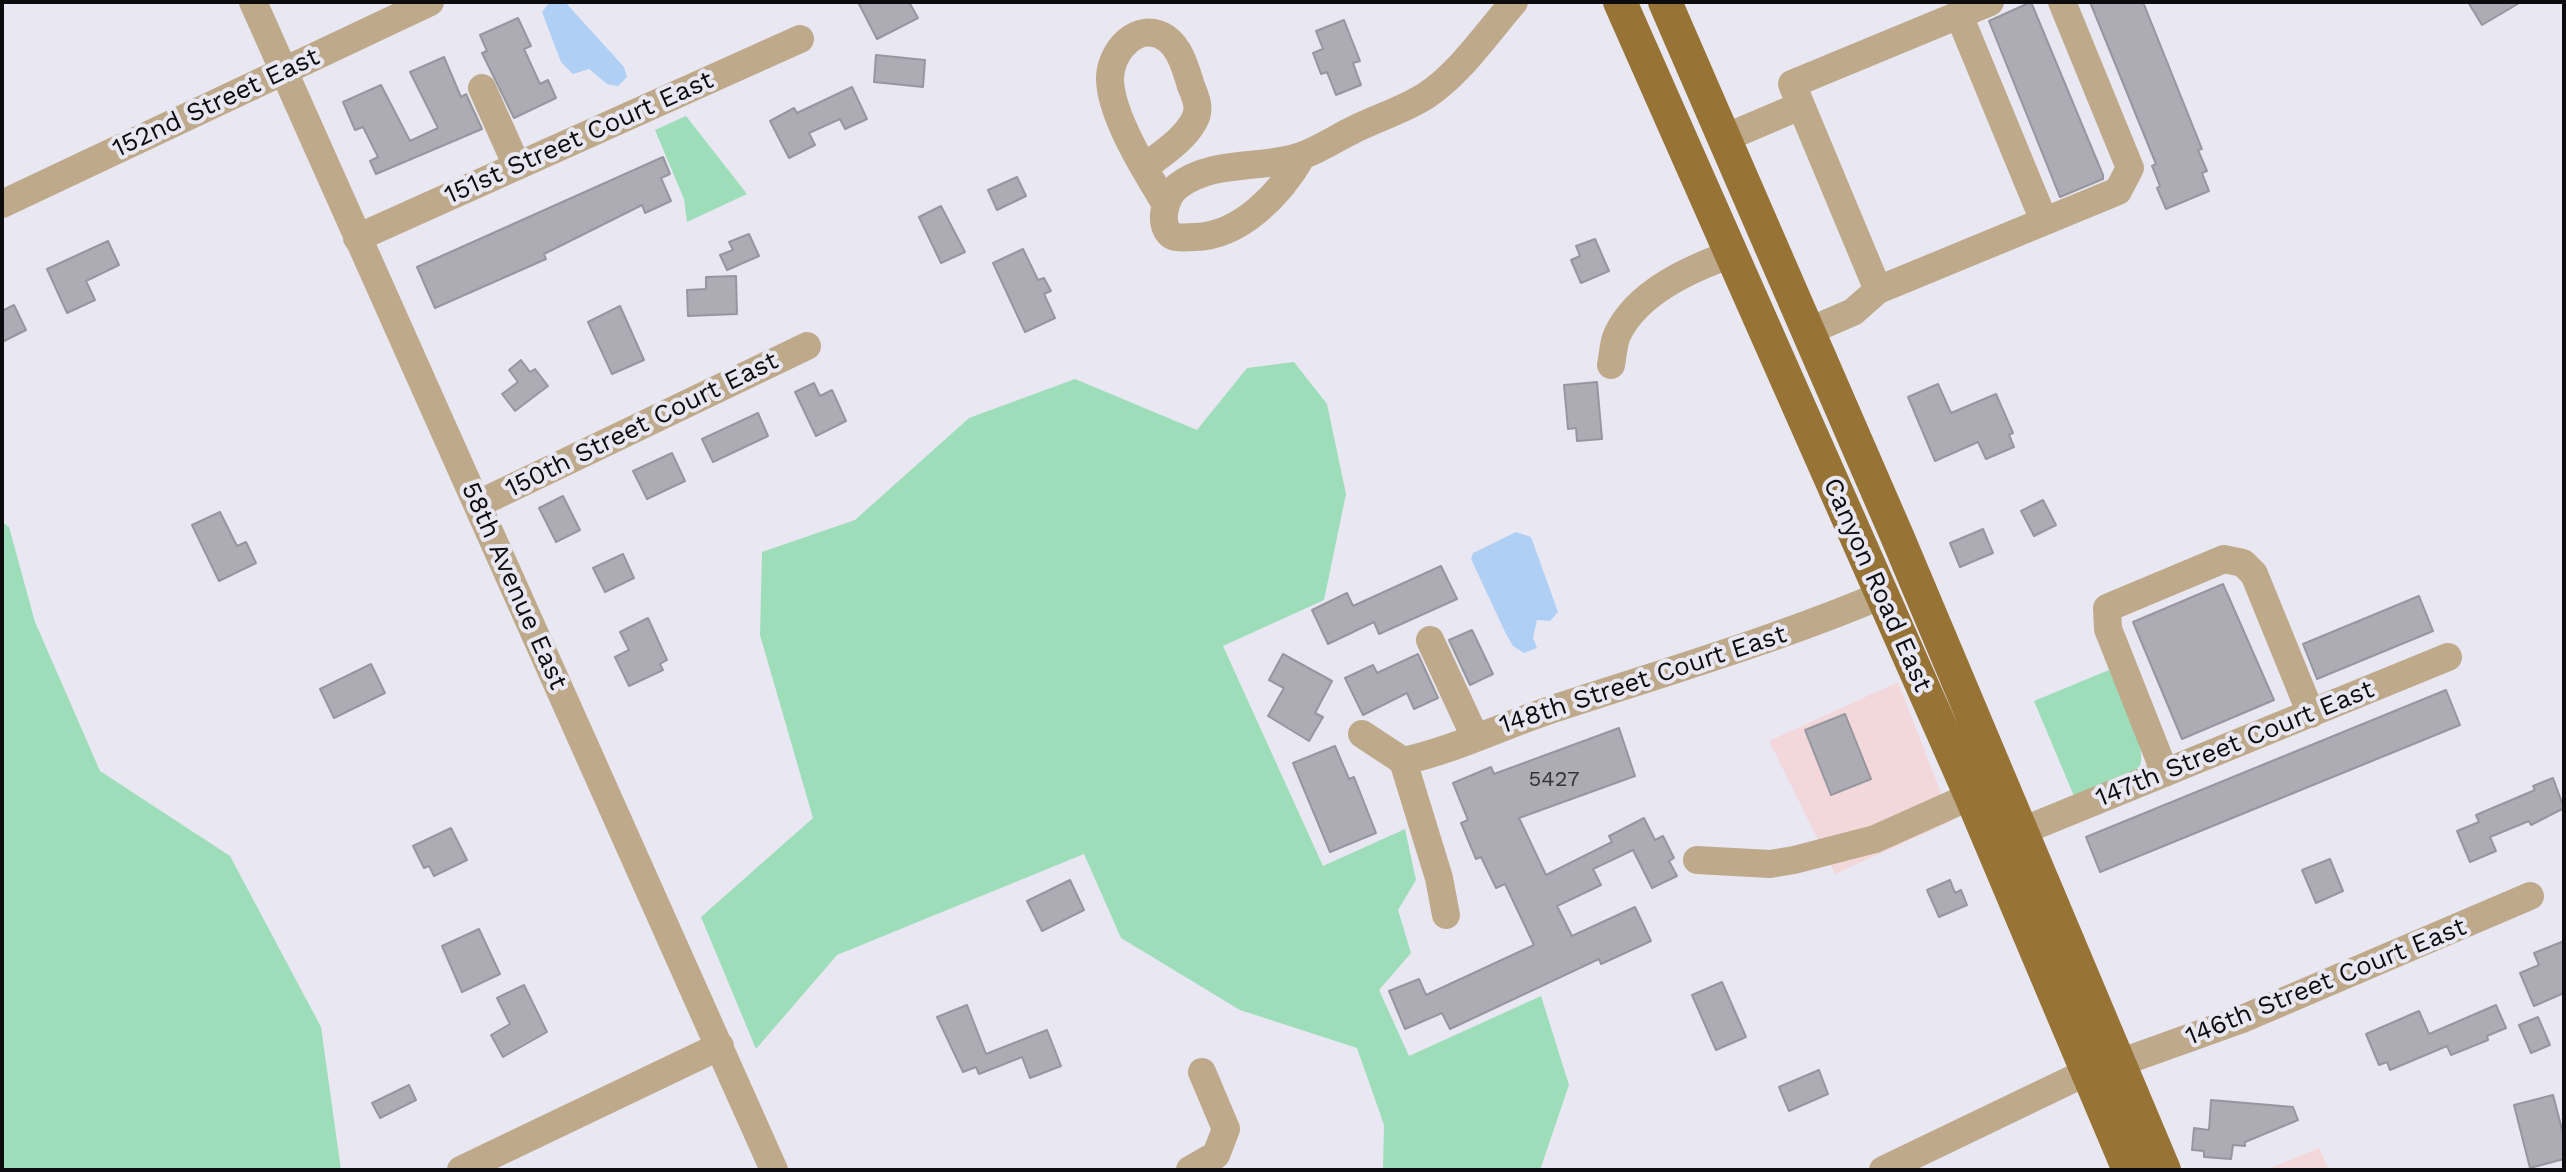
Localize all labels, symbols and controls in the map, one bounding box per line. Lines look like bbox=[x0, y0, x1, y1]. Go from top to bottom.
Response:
street label: 152nd Street East bbox=[108, 41, 324, 165]
street label: 151st Street Court East bbox=[440, 65, 718, 211]
street label: 150th Street Court East bbox=[501, 345, 783, 505]
street label: Canyon Road East bbox=[1816, 473, 1938, 697]
street label: 58th Avenue East bbox=[454, 477, 574, 695]
street label: 148th Street Court East bbox=[1496, 619, 1790, 741]
street label: 147th Street Court East bbox=[2091, 674, 2379, 814]
house number: 5427 bbox=[1529, 767, 1579, 793]
street label: 146th Street Court East bbox=[2181, 911, 2471, 1053]

